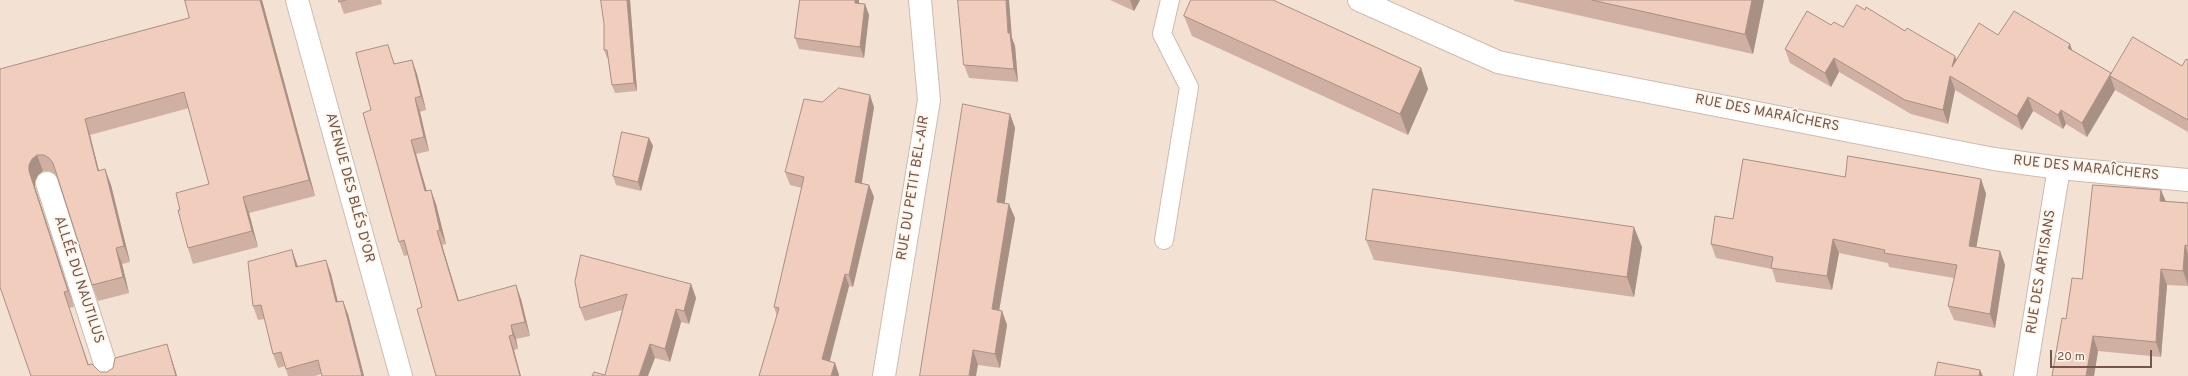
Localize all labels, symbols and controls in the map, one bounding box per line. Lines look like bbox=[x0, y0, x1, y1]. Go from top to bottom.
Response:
street label: RUE DES MARAÎCHERS bbox=[1693, 92, 1841, 136]
street label: AVENUE DES BLÉS D'OR bbox=[321, 111, 377, 265]
street label: RUE DU PETIT BEL-AIR bbox=[894, 114, 934, 262]
street label: RUE DES MARAÎCHERS bbox=[2012, 153, 2160, 185]
street label: RUE DES ARTISANS bbox=[2024, 209, 2060, 335]
street label: ALLÉE DU NAUTILUS bbox=[49, 214, 107, 346]
scale bar bbox=[2052, 342, 2154, 368]
text: 20 m bbox=[2057, 349, 2085, 365]

